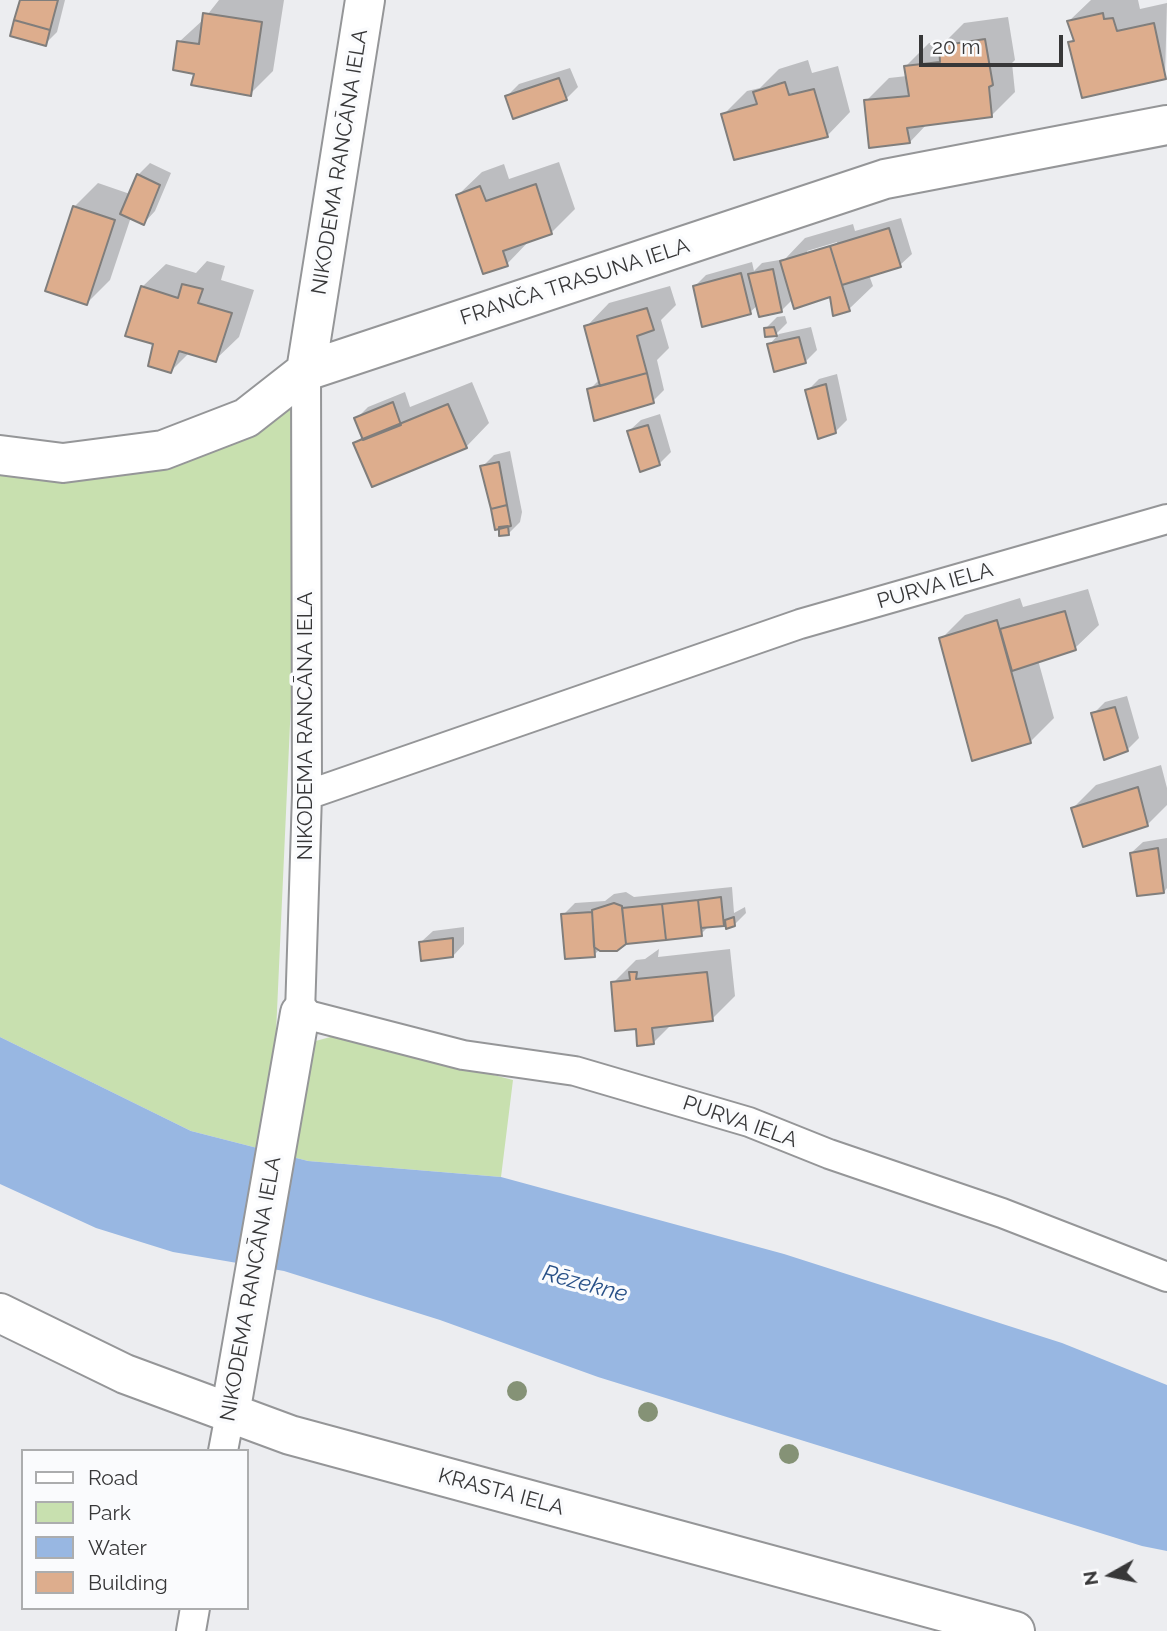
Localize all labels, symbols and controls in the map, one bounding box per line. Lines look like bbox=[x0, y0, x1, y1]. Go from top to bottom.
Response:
scale bar bbox=[922, 21, 1066, 65]
street label: NIKODEMA RANCĀNA IELA bbox=[307, 28, 373, 296]
text: 20 m bbox=[932, 34, 980, 59]
street label: FRANČA TRASUNA IELA bbox=[457, 233, 693, 331]
street label: PURVA IELA bbox=[874, 557, 996, 615]
street label: NIKODEMA RANCĀNA IELA bbox=[293, 592, 319, 860]
street label: PURVA IELA bbox=[680, 1091, 800, 1153]
street label: NIKODEMA RANCĀNA IELA bbox=[215, 1155, 287, 1423]
water label: Rēzekne bbox=[540, 1259, 630, 1309]
legend bbox=[21, 1449, 248, 1610]
street label: KRASTA IELA bbox=[435, 1463, 567, 1521]
text: Road bbox=[88, 1465, 138, 1490]
text: Park bbox=[88, 1500, 131, 1525]
text: Water bbox=[88, 1535, 147, 1560]
north arrow bbox=[1076, 1540, 1146, 1610]
text: N bbox=[1078, 1569, 1102, 1587]
text: Building bbox=[88, 1570, 168, 1595]

